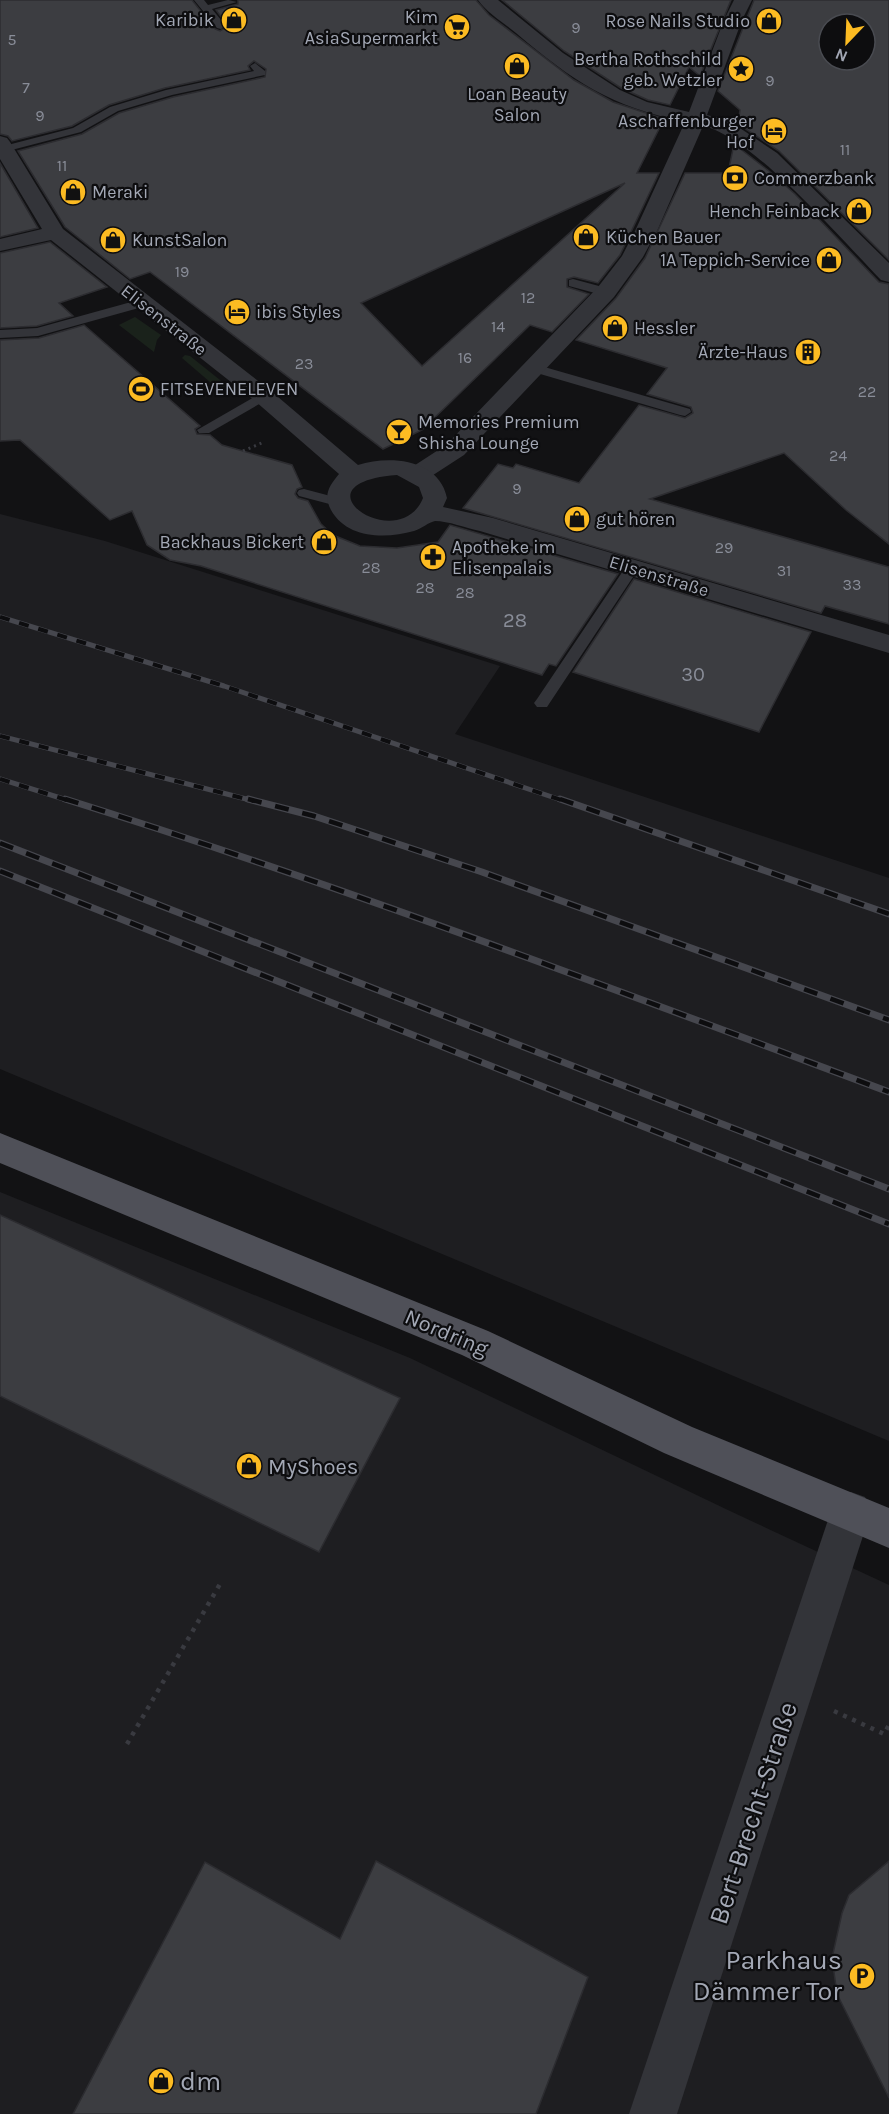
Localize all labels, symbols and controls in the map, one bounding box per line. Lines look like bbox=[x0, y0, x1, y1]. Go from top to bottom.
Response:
shop icon: Karibik bbox=[219, 5, 249, 35]
place label: Kim AsiaSupermarkt bbox=[305, 6, 438, 49]
shop icon: Rose Nails Studio bbox=[754, 6, 784, 36]
place label: Karibik bbox=[155, 9, 214, 31]
place label: Rose Nails Studio bbox=[605, 10, 750, 32]
supermarket icon: Kim AsiaSupermarkt bbox=[442, 12, 472, 42]
north arrow bbox=[817, 12, 877, 72]
house number: 9 bbox=[571, 18, 581, 37]
house number: 5 bbox=[7, 30, 17, 49]
text: N bbox=[832, 44, 850, 66]
place label: Bertha Rothschild geb. Wetzler bbox=[574, 48, 722, 91]
shop icon: Loan Beauty Salon bbox=[502, 51, 532, 81]
place icon: Bertha Rothschild geb. Wetzler bbox=[726, 54, 756, 84]
house number: 9 bbox=[765, 71, 775, 90]
house number: 7 bbox=[22, 78, 30, 97]
place label: Loan Beauty Salon bbox=[467, 83, 567, 126]
house number: 9 bbox=[35, 106, 45, 125]
place label: Aschaffenburger Hof bbox=[618, 110, 755, 153]
hotel icon: Aschaffenburger Hof bbox=[759, 116, 789, 146]
house number: 11 bbox=[840, 140, 850, 159]
house number: 11 bbox=[57, 156, 67, 175]
bank icon: Commerzbank bbox=[720, 163, 750, 193]
place label: Commerzbank bbox=[754, 167, 874, 189]
shop icon: Meraki bbox=[58, 177, 88, 207]
place label: Meraki bbox=[92, 181, 148, 203]
shop icon: Hench Feinback bbox=[844, 196, 874, 226]
place label: Hench Feinback bbox=[709, 200, 840, 222]
shop icon: Küchen Bauer bbox=[571, 222, 601, 252]
shop icon: KunstSalon bbox=[98, 225, 128, 255]
place label: Küchen Bauer bbox=[606, 226, 721, 248]
place label: KunstSalon bbox=[132, 229, 227, 251]
shop icon: 1A Teppich-Service bbox=[814, 245, 844, 275]
place label: 1A Teppich-Service bbox=[660, 249, 810, 271]
house number: 19 bbox=[175, 262, 189, 281]
street label: Elisenstraße bbox=[117, 280, 211, 360]
house number: 12 bbox=[521, 288, 535, 307]
hotel icon: ibis Styles bbox=[222, 297, 252, 327]
place label: ibis Styles bbox=[256, 301, 341, 323]
shop icon: Hessler bbox=[600, 313, 630, 343]
house number: 14 bbox=[491, 317, 505, 336]
place label: Hessler bbox=[634, 317, 695, 339]
building icon: Ärzte-Haus bbox=[793, 337, 823, 367]
place label: Ärzte-Haus bbox=[698, 341, 788, 363]
house number: 16 bbox=[458, 348, 472, 367]
house number: 23 bbox=[295, 354, 313, 373]
sports icon: FITSEVENELEVEN bbox=[126, 374, 156, 404]
place label: FITSEVENELEVEN bbox=[160, 378, 298, 400]
house number: 22 bbox=[858, 382, 876, 401]
place label: Memories Premium Shisha Lounge bbox=[418, 411, 580, 454]
bar icon: Memories Premium Shisha Lounge bbox=[384, 417, 414, 447]
house number: 24 bbox=[829, 446, 847, 465]
house number: 9 bbox=[512, 479, 522, 498]
shop icon: gut hören bbox=[562, 504, 592, 534]
place label: gut hören bbox=[596, 508, 675, 530]
shop icon: Backhaus Bickert bbox=[309, 527, 339, 557]
place label: Backhaus Bickert bbox=[160, 531, 304, 553]
place label: Apotheke im Elisenpalais bbox=[452, 536, 555, 579]
house number: 29 bbox=[715, 538, 733, 557]
pharmacy icon: Apotheke im Elisenpalais bbox=[418, 542, 448, 572]
street label: Elisenstraße bbox=[607, 550, 711, 602]
house number: 28 bbox=[361, 558, 381, 577]
house number: 31 bbox=[777, 561, 791, 580]
house number: 33 bbox=[843, 575, 861, 594]
house number: 28 bbox=[415, 578, 435, 597]
house number: 28 bbox=[455, 583, 475, 602]
house number: 28 bbox=[503, 609, 527, 632]
house number: 30 bbox=[681, 663, 705, 686]
street label: Nordring bbox=[401, 1304, 493, 1362]
shop icon: MyShoes bbox=[234, 1451, 264, 1481]
place label: MyShoes bbox=[268, 1454, 358, 1480]
street label: Bert-Brecht-Straße bbox=[702, 1698, 804, 1928]
place label: Parkhaus Dämmer Tor bbox=[693, 1944, 842, 2007]
parking icon: Parkhaus Dämmer Tor bbox=[847, 1961, 877, 1991]
place label: dm bbox=[180, 2065, 221, 2097]
shop icon: dm bbox=[146, 2066, 176, 2096]

